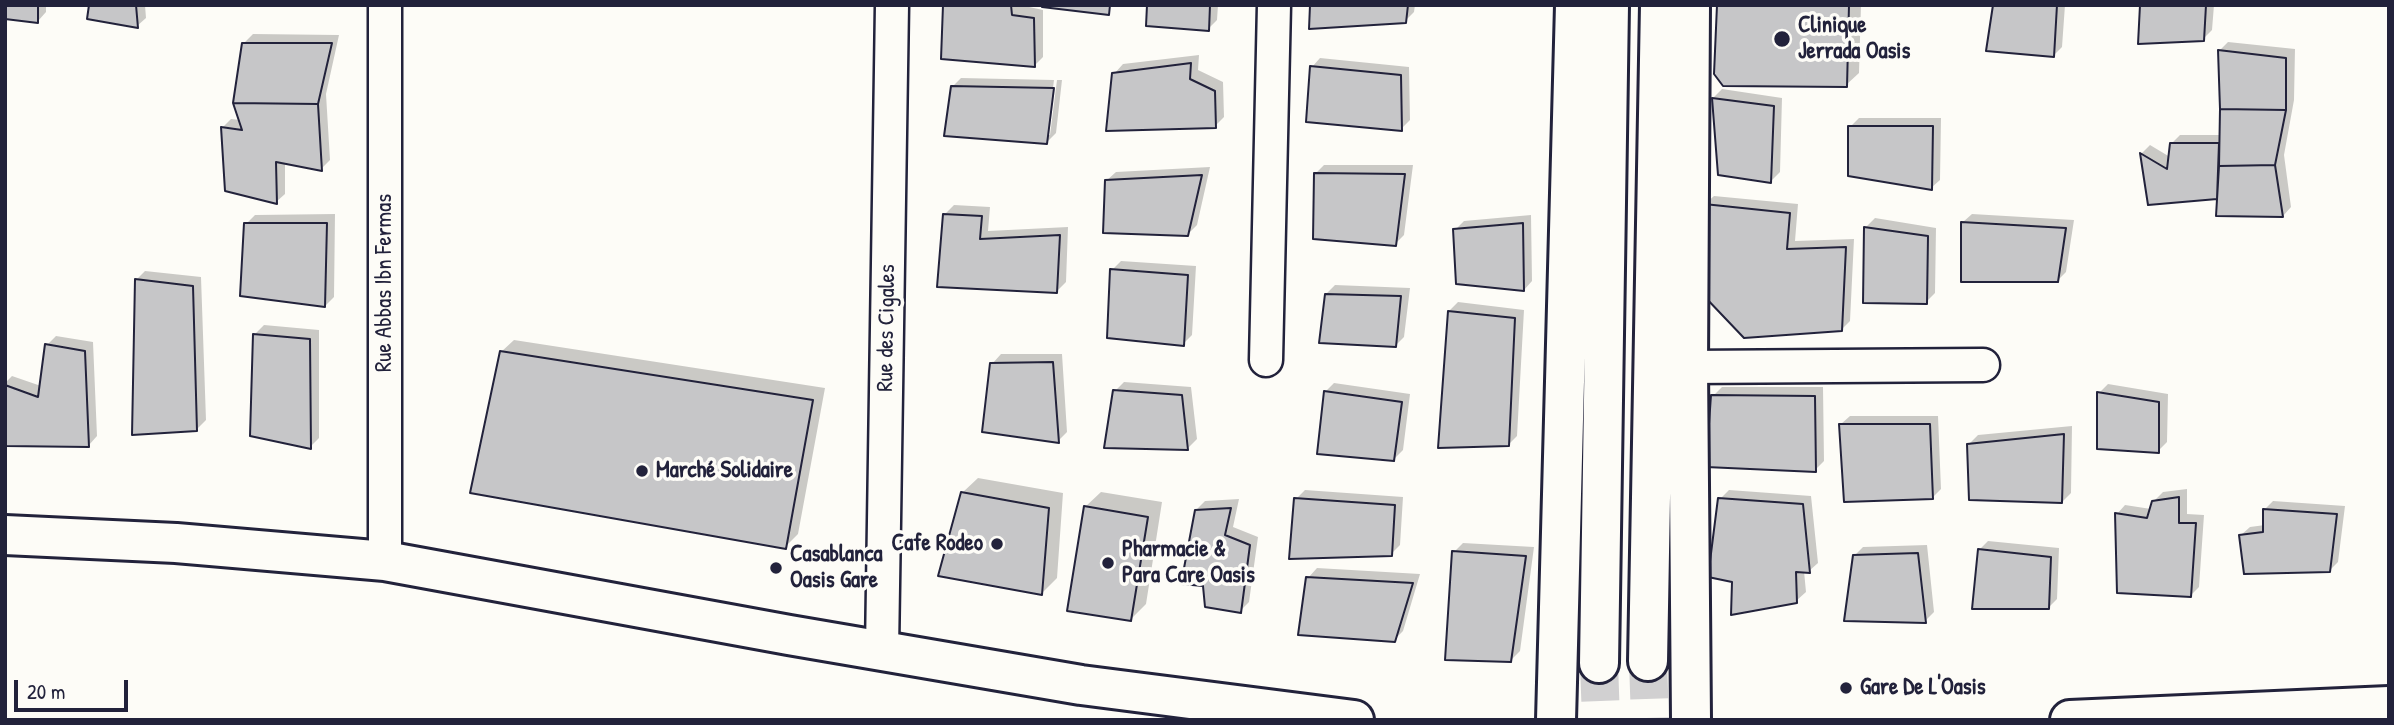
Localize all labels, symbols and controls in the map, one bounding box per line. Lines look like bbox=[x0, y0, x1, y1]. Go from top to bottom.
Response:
place label: Clinique Jerrada Oasis bbox=[1798, 12, 1910, 66]
marker: Clinique Jerrada Oasis bbox=[1772, 29, 1792, 49]
street label: Rue Abbas Ibn Fermas bbox=[371, 194, 399, 372]
street label: Rue des Cigales bbox=[872, 264, 902, 392]
place label: Marché Solidaire bbox=[656, 457, 793, 485]
marker: Marché Solidaire bbox=[634, 463, 650, 479]
place label: Cafe Rodeo bbox=[892, 530, 983, 558]
marker: Cafe Rodeo bbox=[989, 536, 1005, 552]
place label: Pharmacie & Para Care Oasis bbox=[1122, 536, 1255, 590]
place label: Casablanca Oasis Gare bbox=[790, 541, 882, 595]
marker: Pharmacie & Para Care Oasis bbox=[1100, 555, 1116, 571]
marker: Casablanca Oasis Gare bbox=[768, 560, 784, 576]
scale bar bbox=[18, 666, 131, 710]
place label: Gare De L'Oasis bbox=[1860, 674, 1986, 702]
text: 20 m bbox=[27, 677, 65, 706]
marker: Gare De L'Oasis bbox=[1838, 680, 1854, 696]

